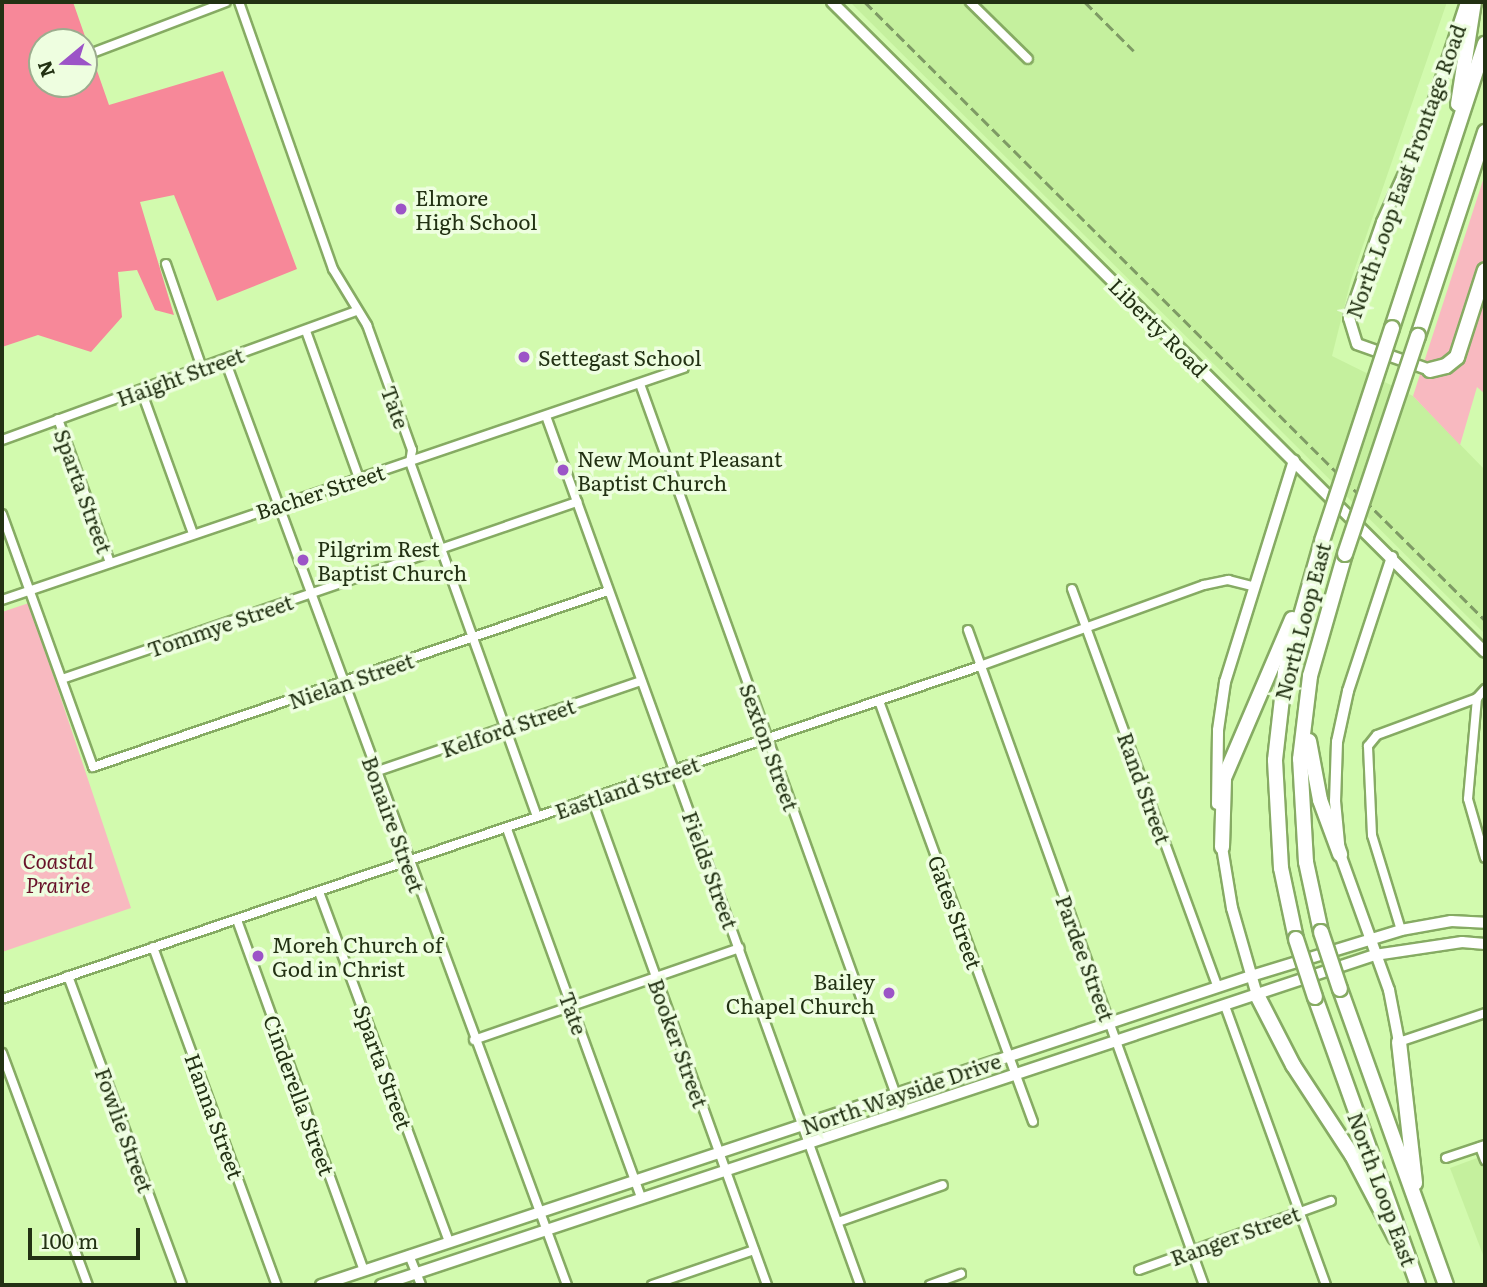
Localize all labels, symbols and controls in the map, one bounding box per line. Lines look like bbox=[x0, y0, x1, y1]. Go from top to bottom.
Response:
street label: North Loop East Frontage Road bbox=[1340, 21, 1470, 321]
north arrow bbox=[28, 28, 98, 98]
text: N bbox=[29, 57, 61, 81]
place label: Elmore High School bbox=[415, 184, 537, 234]
marker: Elmore High School bbox=[393, 201, 409, 217]
street label: Liberty Road bbox=[1105, 273, 1213, 381]
street label: Haight Street bbox=[113, 341, 247, 411]
place label: Settegast School bbox=[538, 344, 701, 370]
marker: Settegast School bbox=[516, 349, 532, 365]
street label: Tate bbox=[377, 382, 415, 432]
street label: Sparta Street bbox=[50, 425, 118, 557]
place label: New Mount Pleasant Baptist Church bbox=[577, 445, 782, 495]
street label: Bacher Street bbox=[252, 458, 388, 524]
marker: New Mount Pleasant Baptist Church bbox=[555, 462, 571, 478]
place label: Pilgrim Rest Baptist Church bbox=[317, 535, 467, 585]
street label: North Loop East bbox=[1269, 539, 1335, 703]
marker: Pilgrim Rest Baptist Church bbox=[295, 552, 311, 568]
street label: Tommye Street bbox=[144, 588, 296, 662]
street label: Nielan Street bbox=[285, 647, 417, 713]
street label: Sexton Street bbox=[735, 680, 805, 814]
street label: Kelford Street bbox=[438, 692, 578, 762]
street label: Rand Street bbox=[1113, 729, 1177, 847]
street label: Eastland Street bbox=[551, 750, 703, 824]
street label: Bonaire Street bbox=[358, 752, 430, 896]
street label: Fields Street bbox=[678, 808, 744, 932]
park label: Coastal Prairie bbox=[23, 847, 93, 897]
street label: Gates Street bbox=[924, 852, 988, 972]
street label: Pardee Street bbox=[1052, 892, 1120, 1024]
place label: Moreh Church of God in Christ bbox=[272, 931, 443, 981]
marker: Moreh Church of God in Christ bbox=[250, 948, 266, 964]
place label: Bailey Chapel Church bbox=[726, 968, 875, 1018]
street label: Booker Street bbox=[644, 975, 714, 1111]
marker: Bailey Chapel Church bbox=[881, 985, 897, 1001]
street label: Tate bbox=[555, 988, 593, 1038]
street label: Sparta Street bbox=[350, 1001, 418, 1133]
street label: Cinderella Street bbox=[259, 1011, 341, 1179]
street label: North Wayside Drive bbox=[798, 1047, 1004, 1139]
street label: Hanna Street bbox=[181, 1050, 249, 1182]
street label: Fowlie Street bbox=[91, 1064, 159, 1196]
street label: North Loop East bbox=[1343, 1108, 1423, 1270]
street label: Ranger Street bbox=[1167, 1200, 1303, 1270]
scale bar bbox=[32, 1214, 144, 1258]
text: 100 m bbox=[41, 1224, 98, 1255]

